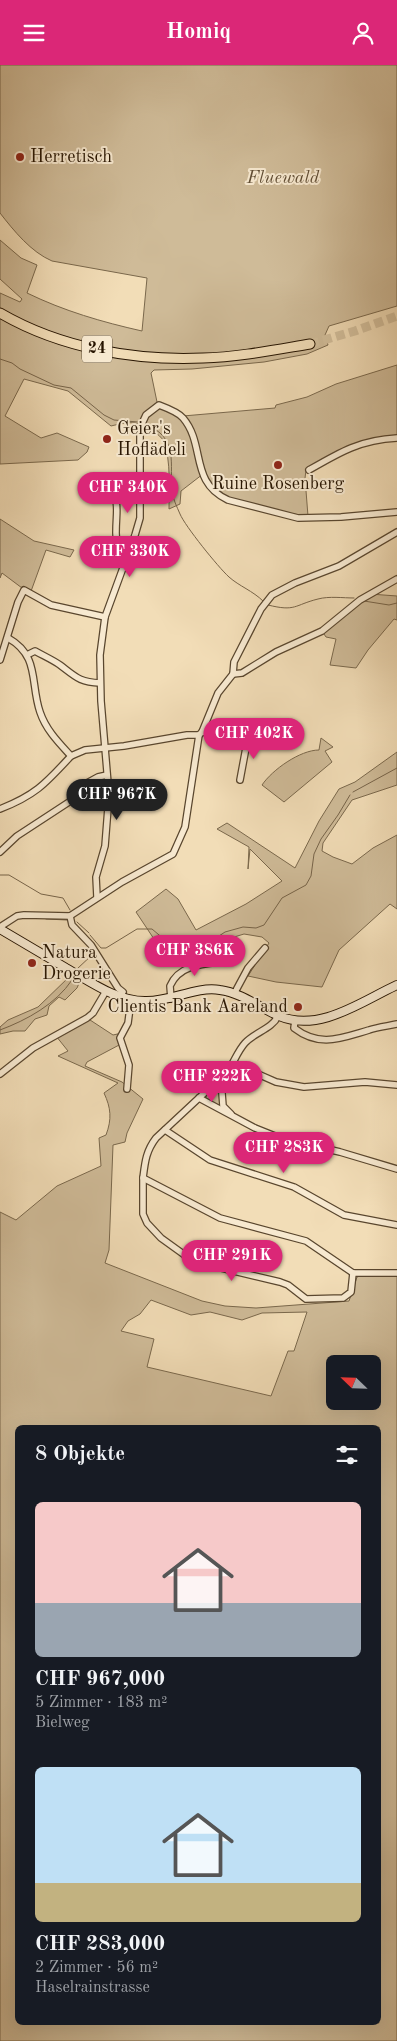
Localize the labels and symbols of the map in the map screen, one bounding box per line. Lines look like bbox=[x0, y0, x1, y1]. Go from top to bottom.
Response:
place label: Herretisch bbox=[30, 148, 112, 166]
marker: Herretisch bbox=[14, 151, 26, 163]
park label: Fluewald bbox=[246, 169, 320, 187]
road number: 24 bbox=[82, 335, 112, 363]
place label: Geier's Hoflädeli bbox=[117, 420, 186, 459]
marker: Geier's Hoflädeli bbox=[101, 433, 113, 445]
marker: Ruine Rosenberg bbox=[272, 459, 284, 471]
pin: CHF 340K bbox=[76, 471, 180, 514]
place label: Ruine Rosenberg bbox=[212, 475, 345, 493]
pin: CHF 330K bbox=[78, 535, 182, 578]
pin: CHF 402K bbox=[202, 717, 306, 760]
pin: CHF 967K bbox=[65, 779, 169, 821]
pin: CHF 386K bbox=[143, 935, 247, 977]
place label: Natura Drogerie bbox=[42, 944, 111, 983]
marker: Natura Drogerie bbox=[26, 957, 38, 969]
place label: Clientis Bank Aareland bbox=[108, 998, 288, 1016]
marker: Clientis Bank Aareland bbox=[292, 1001, 304, 1013]
pin: CHF 222K bbox=[160, 1061, 264, 1103]
pin: CHF 283K bbox=[232, 1131, 336, 1174]
pin: CHF 291K bbox=[180, 1239, 284, 1282]
north arrow bbox=[326, 1355, 381, 1410]

